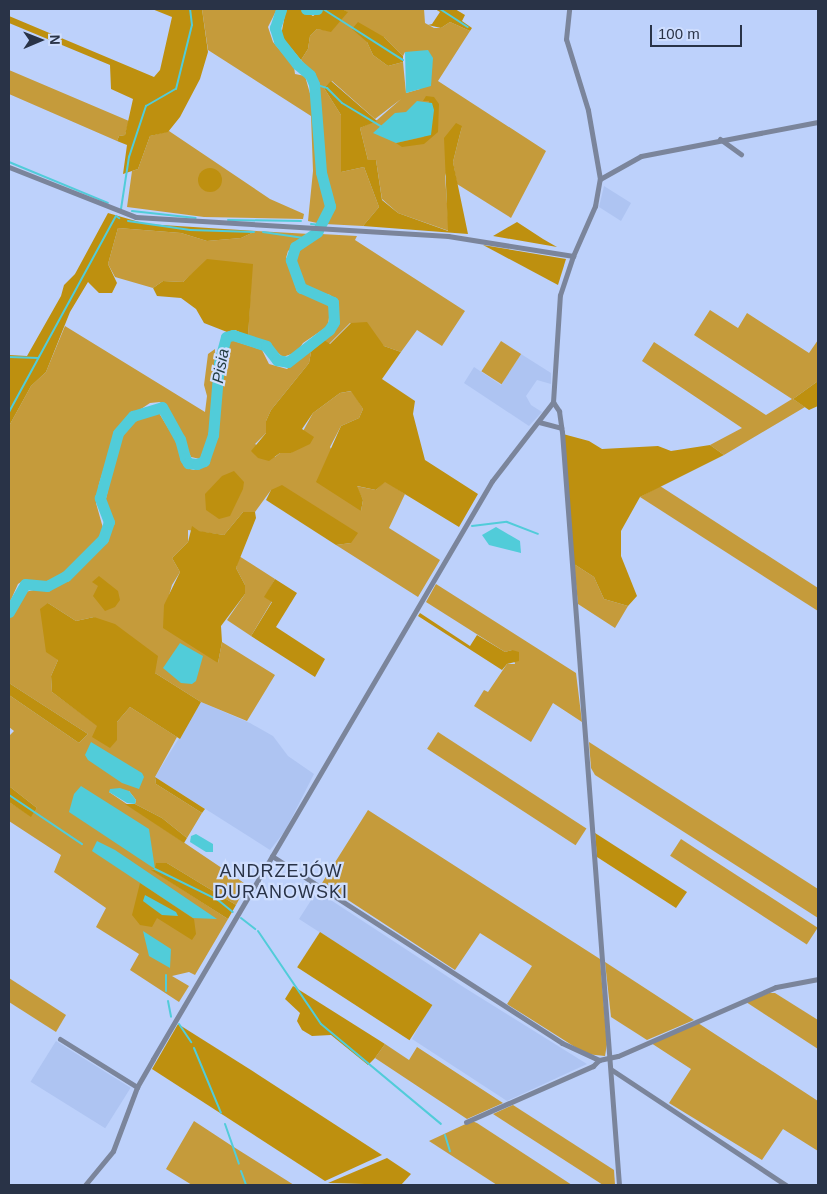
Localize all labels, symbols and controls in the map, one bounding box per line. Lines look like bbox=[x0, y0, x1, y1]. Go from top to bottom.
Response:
north arrow bbox=[15, 15, 65, 65]
scale bar bbox=[652, 15, 744, 47]
text: 100 m bbox=[658, 25, 700, 42]
text: N bbox=[47, 35, 63, 45]
water label: Pisia bbox=[209, 347, 233, 385]
district label: ANDRZEJÓW DURANOWSKI bbox=[213, 861, 349, 904]

